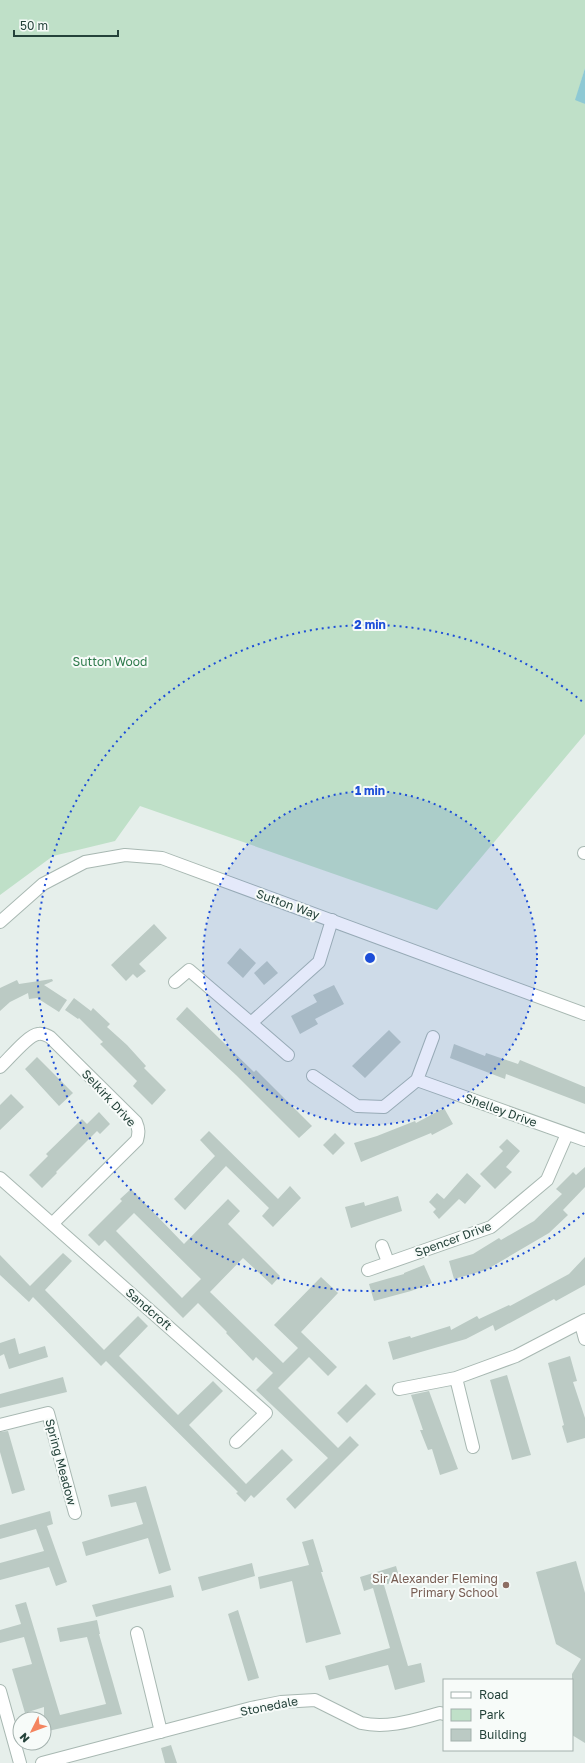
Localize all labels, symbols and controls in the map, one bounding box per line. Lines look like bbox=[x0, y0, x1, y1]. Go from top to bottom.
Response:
scale bar bbox=[14, 12, 118, 38]
text: 50 m bbox=[20, 18, 48, 33]
text: 2 min bbox=[354, 617, 386, 632]
park label: Sutton Wood bbox=[73, 654, 147, 669]
text: 1 min bbox=[355, 783, 385, 798]
street label: Sutton Way bbox=[254, 886, 322, 922]
centre of rings bbox=[363, 951, 377, 965]
street label: Selkirk Drive bbox=[79, 1066, 139, 1130]
street label: Shelley Drive bbox=[463, 1090, 539, 1130]
street label: Spencer Drive bbox=[413, 1218, 493, 1260]
street label: Sandcroft bbox=[123, 1285, 175, 1333]
street label: Spring Meadow bbox=[42, 1417, 80, 1507]
place label: Sir Alexander Fleming Primary School bbox=[372, 1571, 498, 1600]
marker: Sir Alexander Fleming Primary School bbox=[501, 1580, 511, 1590]
legend bbox=[443, 1679, 573, 1751]
text: Road bbox=[479, 1687, 508, 1702]
street label: Stonedale bbox=[239, 1693, 299, 1719]
text: Park bbox=[479, 1707, 505, 1722]
north arrow bbox=[12, 1711, 52, 1751]
text: Building bbox=[479, 1727, 527, 1742]
text: N bbox=[17, 1731, 32, 1745]

